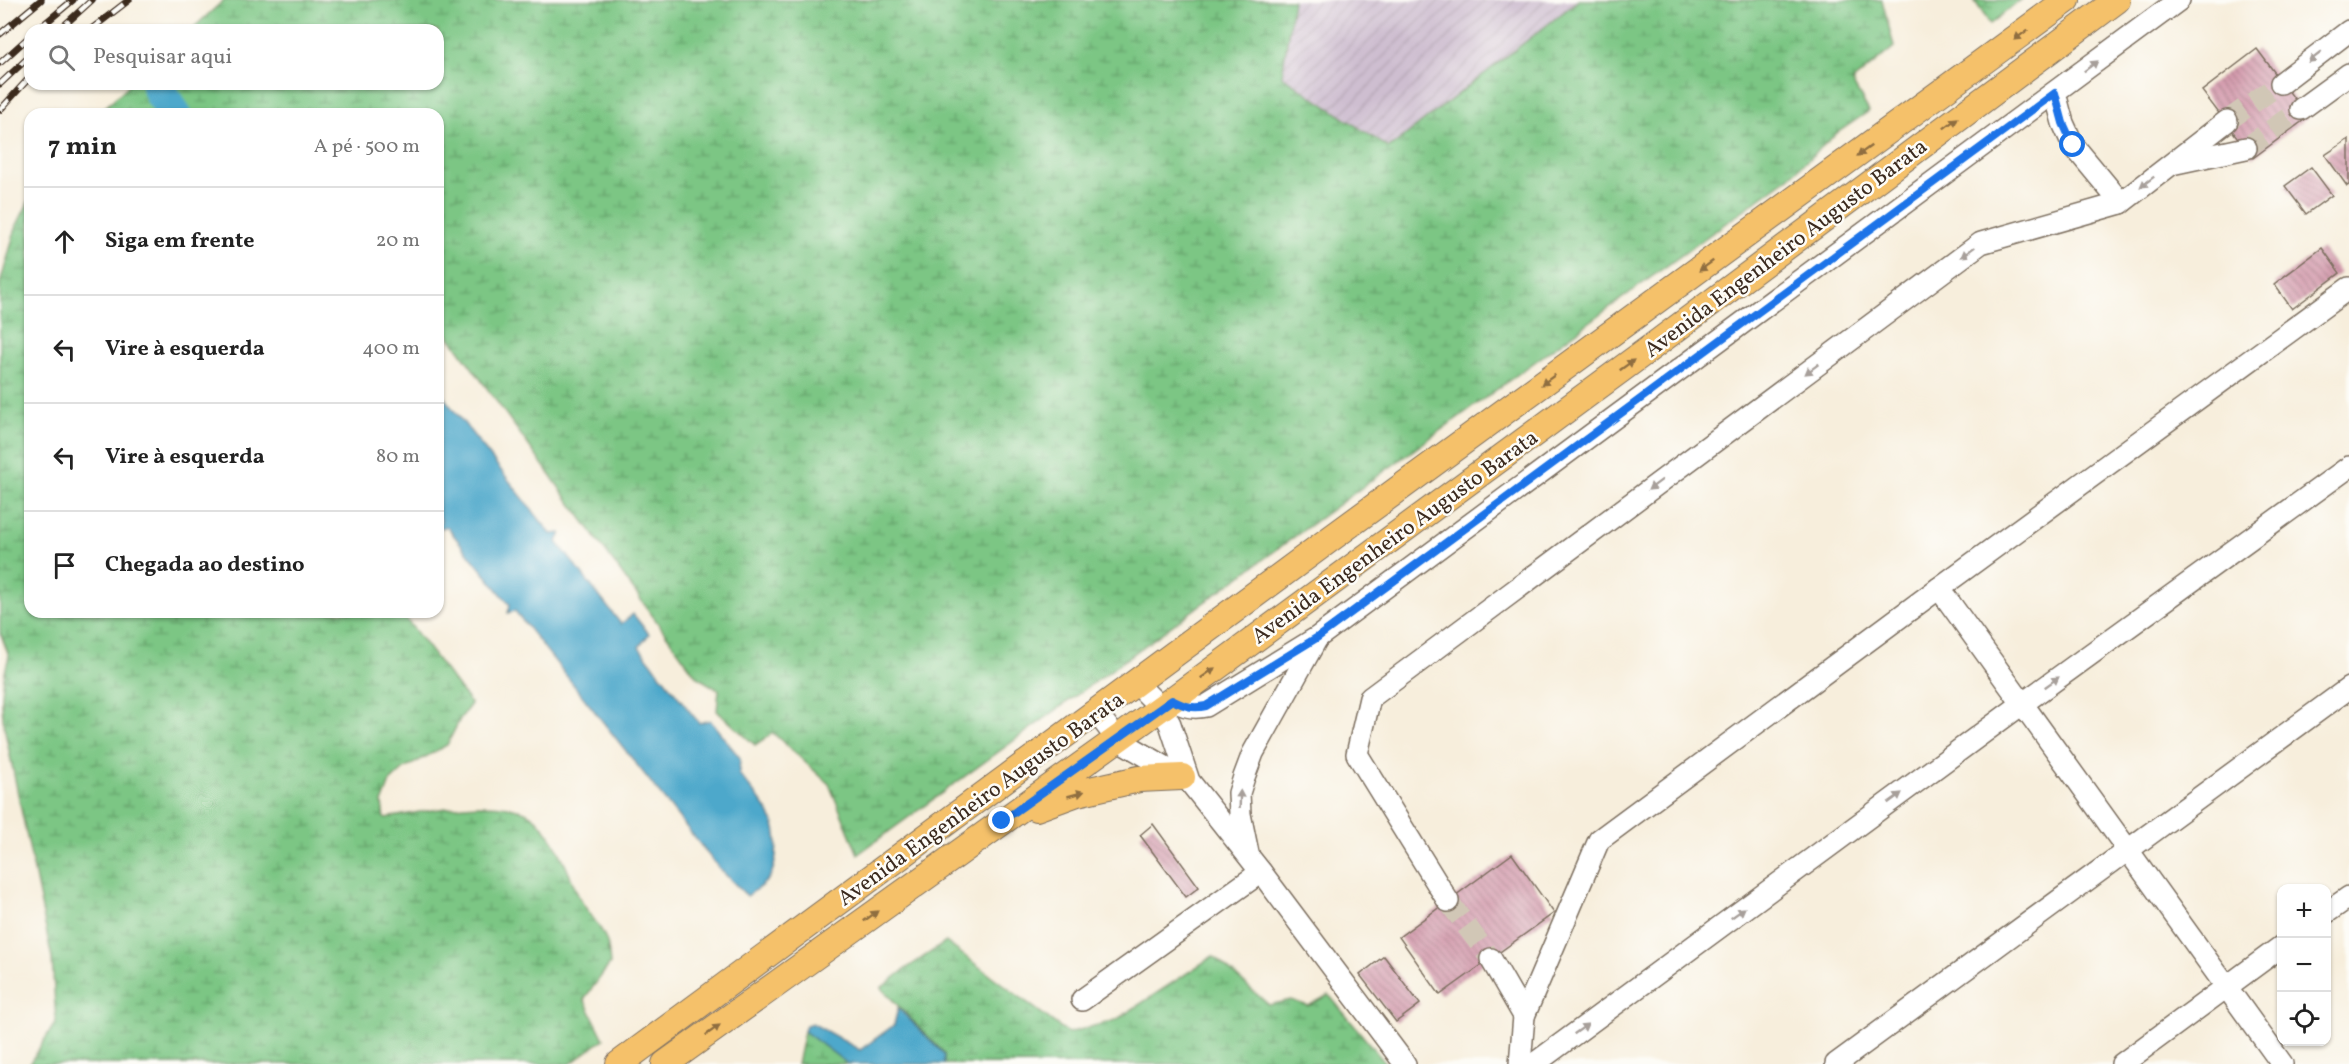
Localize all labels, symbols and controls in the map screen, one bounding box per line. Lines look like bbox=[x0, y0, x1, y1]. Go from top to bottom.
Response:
search box bbox=[24, 24, 444, 90]
one-way arrow bbox=[2013, 29, 2029, 41]
icon: search bbox=[45, 41, 78, 74]
text: Pesquisar aqui bbox=[93, 42, 232, 73]
one-way arrow bbox=[2308, 51, 2323, 63]
one-way arrow bbox=[2084, 60, 2099, 72]
one-way arrow bbox=[1944, 118, 1959, 130]
text: 7 min bbox=[48, 129, 117, 165]
route start bbox=[2059, 131, 2085, 157]
street label: Avenida Engenheiro Augusto Barata bbox=[1638, 132, 1935, 366]
text: A pé · 500 m bbox=[314, 133, 420, 161]
one-way arrow bbox=[1856, 145, 1872, 157]
one-way arrow bbox=[2140, 176, 2155, 188]
icon: ahead bbox=[48, 225, 81, 258]
text: Siga em frente bbox=[105, 226, 255, 257]
text: 20 m bbox=[376, 227, 420, 255]
one-way arrow bbox=[1960, 246, 1976, 259]
one-way arrow bbox=[1699, 259, 1714, 271]
icon: left bbox=[48, 333, 81, 366]
text: Vire à esquerda bbox=[105, 334, 265, 365]
text: 400 m bbox=[362, 335, 420, 363]
one-way arrow bbox=[1618, 359, 1634, 371]
one-way arrow bbox=[1804, 363, 1820, 375]
one-way arrow bbox=[1541, 374, 1556, 386]
street label: Avenida Engenheiro Augusto Barata bbox=[1246, 423, 1545, 653]
icon: left bbox=[48, 441, 81, 474]
text: Vire à esquerda bbox=[105, 442, 265, 473]
text: 80 m bbox=[376, 443, 420, 471]
one-way arrow bbox=[1648, 479, 1663, 491]
icon: arrive bbox=[48, 549, 81, 582]
text: Chegada ao destino bbox=[105, 550, 305, 581]
one-way arrow bbox=[1199, 667, 1215, 679]
one-way arrow bbox=[2043, 676, 2059, 688]
street label: Avenida Engenheiro Augusto Barata bbox=[832, 685, 1131, 915]
one-way arrow bbox=[1067, 788, 1085, 798]
one-way arrow bbox=[1235, 789, 1245, 808]
one-way arrow bbox=[1887, 792, 1902, 804]
route end bbox=[988, 807, 1014, 833]
map controls bbox=[2277, 884, 2331, 1046]
button: + bbox=[2277, 884, 2331, 938]
one-way arrow bbox=[1730, 908, 1745, 920]
one-way arrow bbox=[862, 910, 878, 922]
button: − bbox=[2277, 938, 2331, 992]
button: locate bbox=[2277, 992, 2331, 1046]
one-way arrow bbox=[704, 1024, 720, 1036]
one-way arrow bbox=[1573, 1024, 1588, 1036]

